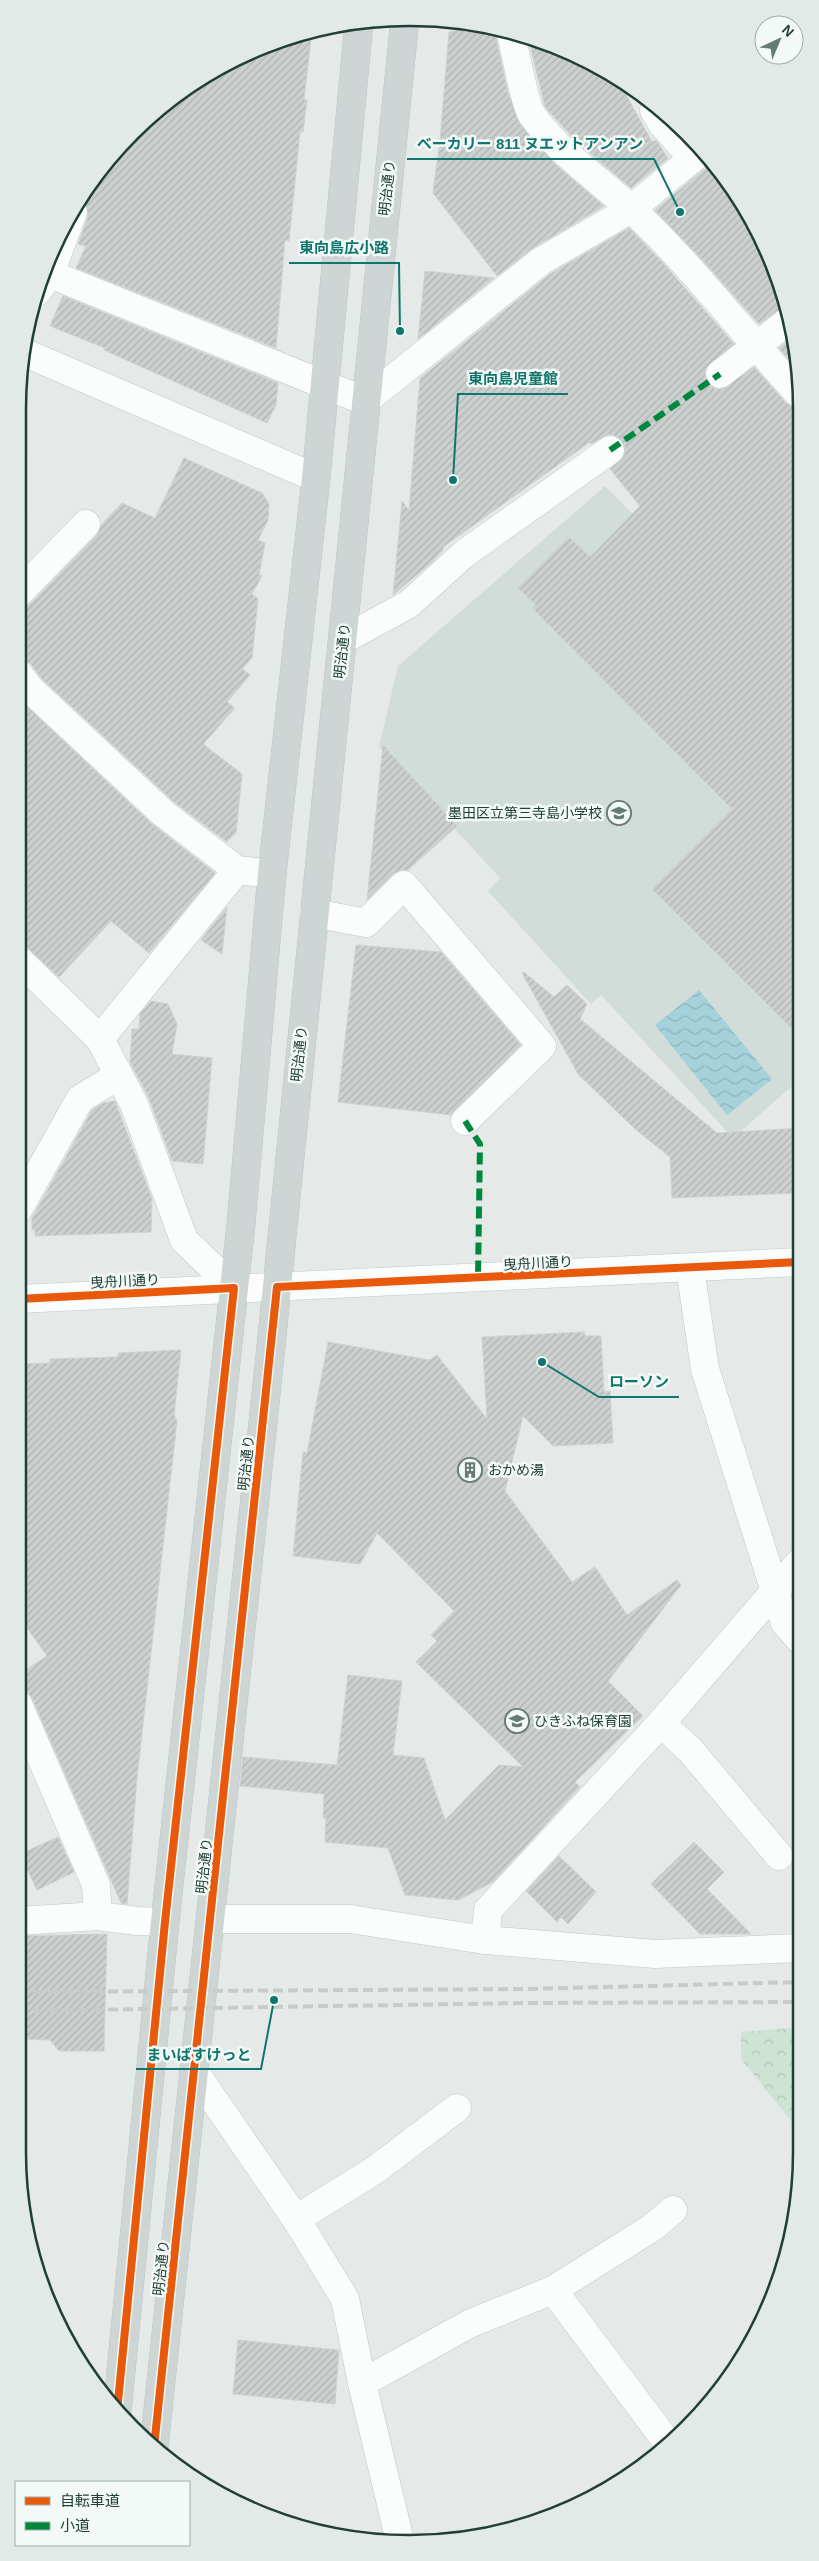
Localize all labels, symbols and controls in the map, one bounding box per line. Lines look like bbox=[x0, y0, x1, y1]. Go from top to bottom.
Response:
north arrow bbox=[754, 15, 804, 65]
text: N bbox=[779, 21, 797, 40]
callout: ベーカリー 811 ヌエットアンアン bbox=[407, 129, 654, 159]
text: ベーカリー 811 ヌエットアンアン bbox=[417, 135, 643, 152]
street label: 明治通り bbox=[376, 159, 398, 217]
callout: 東向島広小路 bbox=[289, 233, 399, 263]
text: 東向島広小路 bbox=[299, 239, 389, 256]
callout: 東向島児童館 bbox=[458, 364, 568, 394]
text: 東向島児童館 bbox=[468, 370, 558, 387]
street label: 明治通り bbox=[331, 622, 353, 680]
school or university icon: 墨田区立第三寺島小学校 bbox=[606, 800, 632, 826]
place label: 墨田区立第三寺島小学校 bbox=[448, 805, 602, 821]
street label: 明治通り bbox=[288, 1025, 310, 1083]
street label: 曳舟川通り bbox=[503, 1253, 573, 1273]
street label: 曳舟川通り bbox=[90, 1271, 160, 1291]
callout: ローソン bbox=[599, 1367, 679, 1397]
text: ローソン bbox=[609, 1373, 669, 1390]
street label: 明治通り bbox=[235, 1434, 257, 1492]
building icon: おかめ湯 bbox=[457, 1457, 483, 1483]
place label: おかめ湯 bbox=[488, 1462, 544, 1478]
school or university icon: ひきふね保育園 bbox=[504, 1708, 530, 1734]
place label: ひきふね保育園 bbox=[534, 1713, 632, 1729]
street label: 明治通り bbox=[193, 1837, 215, 1895]
callout: まいばすけっと bbox=[136, 2039, 261, 2069]
text: まいばすけっと bbox=[146, 2046, 252, 2063]
street label: 明治通り bbox=[150, 2239, 172, 2297]
legend bbox=[15, 2481, 190, 2546]
text: 自転車道 bbox=[60, 2492, 120, 2509]
text: 小道 bbox=[60, 2517, 90, 2534]

